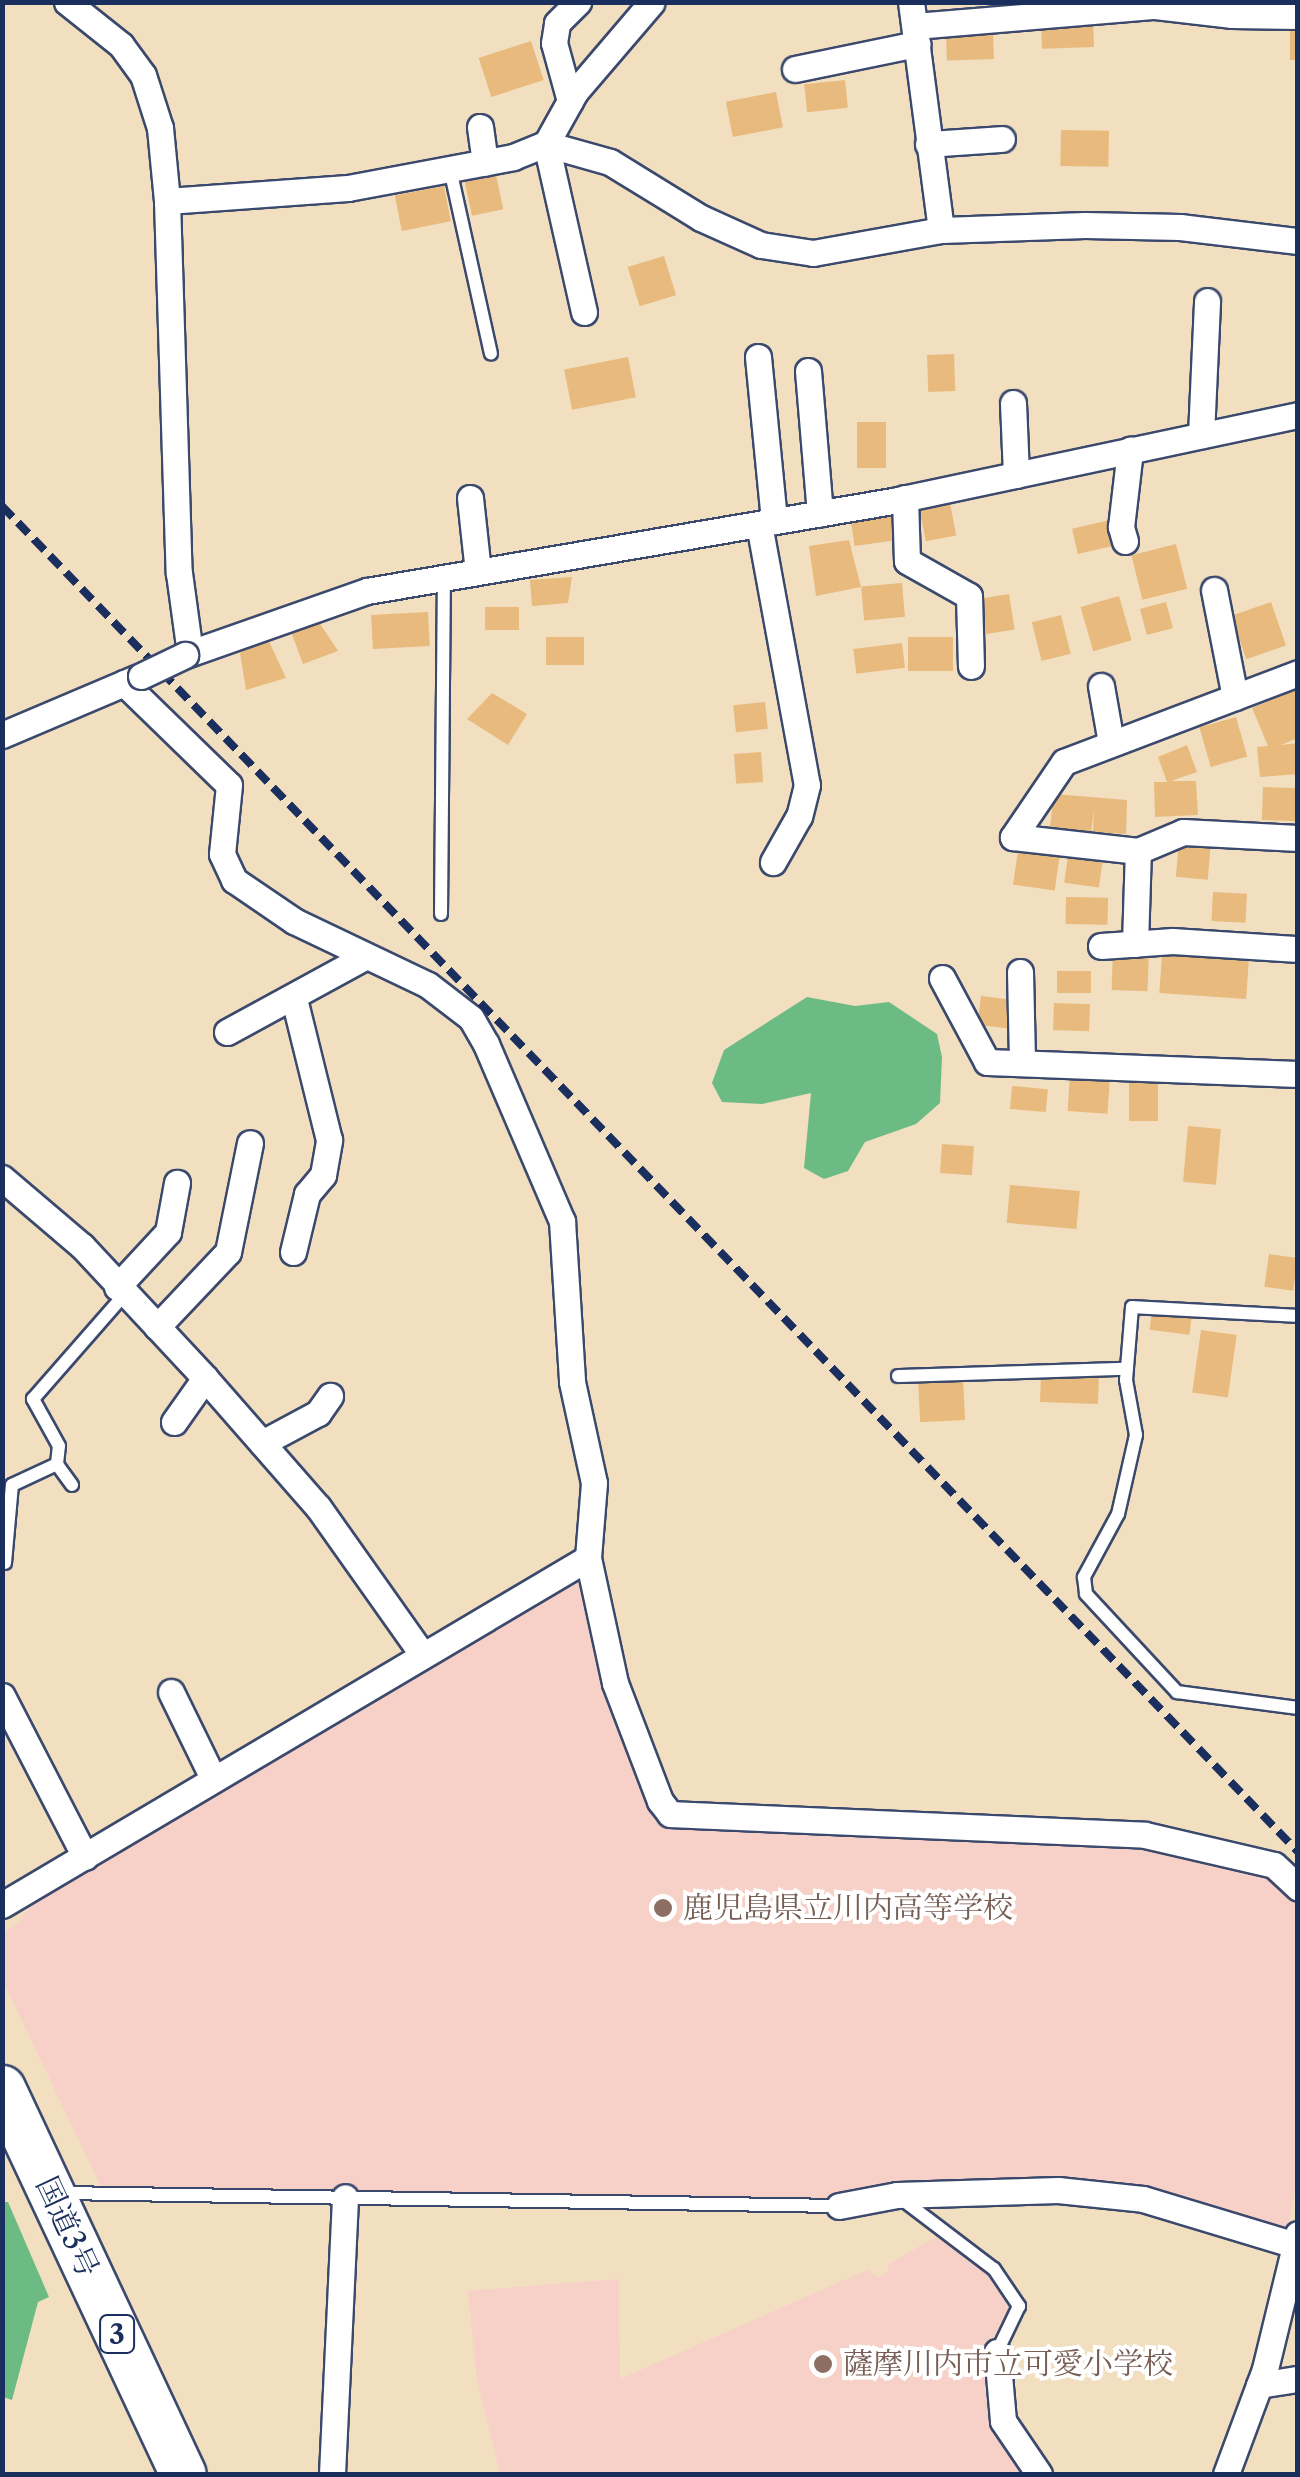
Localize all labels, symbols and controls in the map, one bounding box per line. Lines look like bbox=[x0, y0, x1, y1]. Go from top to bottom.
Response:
place label: 鹿児島県立川内高等学校 bbox=[683, 1890, 1013, 1926]
marker: 鹿児島県立川内高等学校 bbox=[652, 1897, 674, 1919]
street label: 国道3号 bbox=[28, 2171, 106, 2283]
road number: 3 bbox=[97, 2311, 137, 2357]
place label: 薩摩川内市立可愛小学校 bbox=[843, 2346, 1173, 2382]
marker: 薩摩川内市立可愛小学校 bbox=[812, 2353, 834, 2375]

